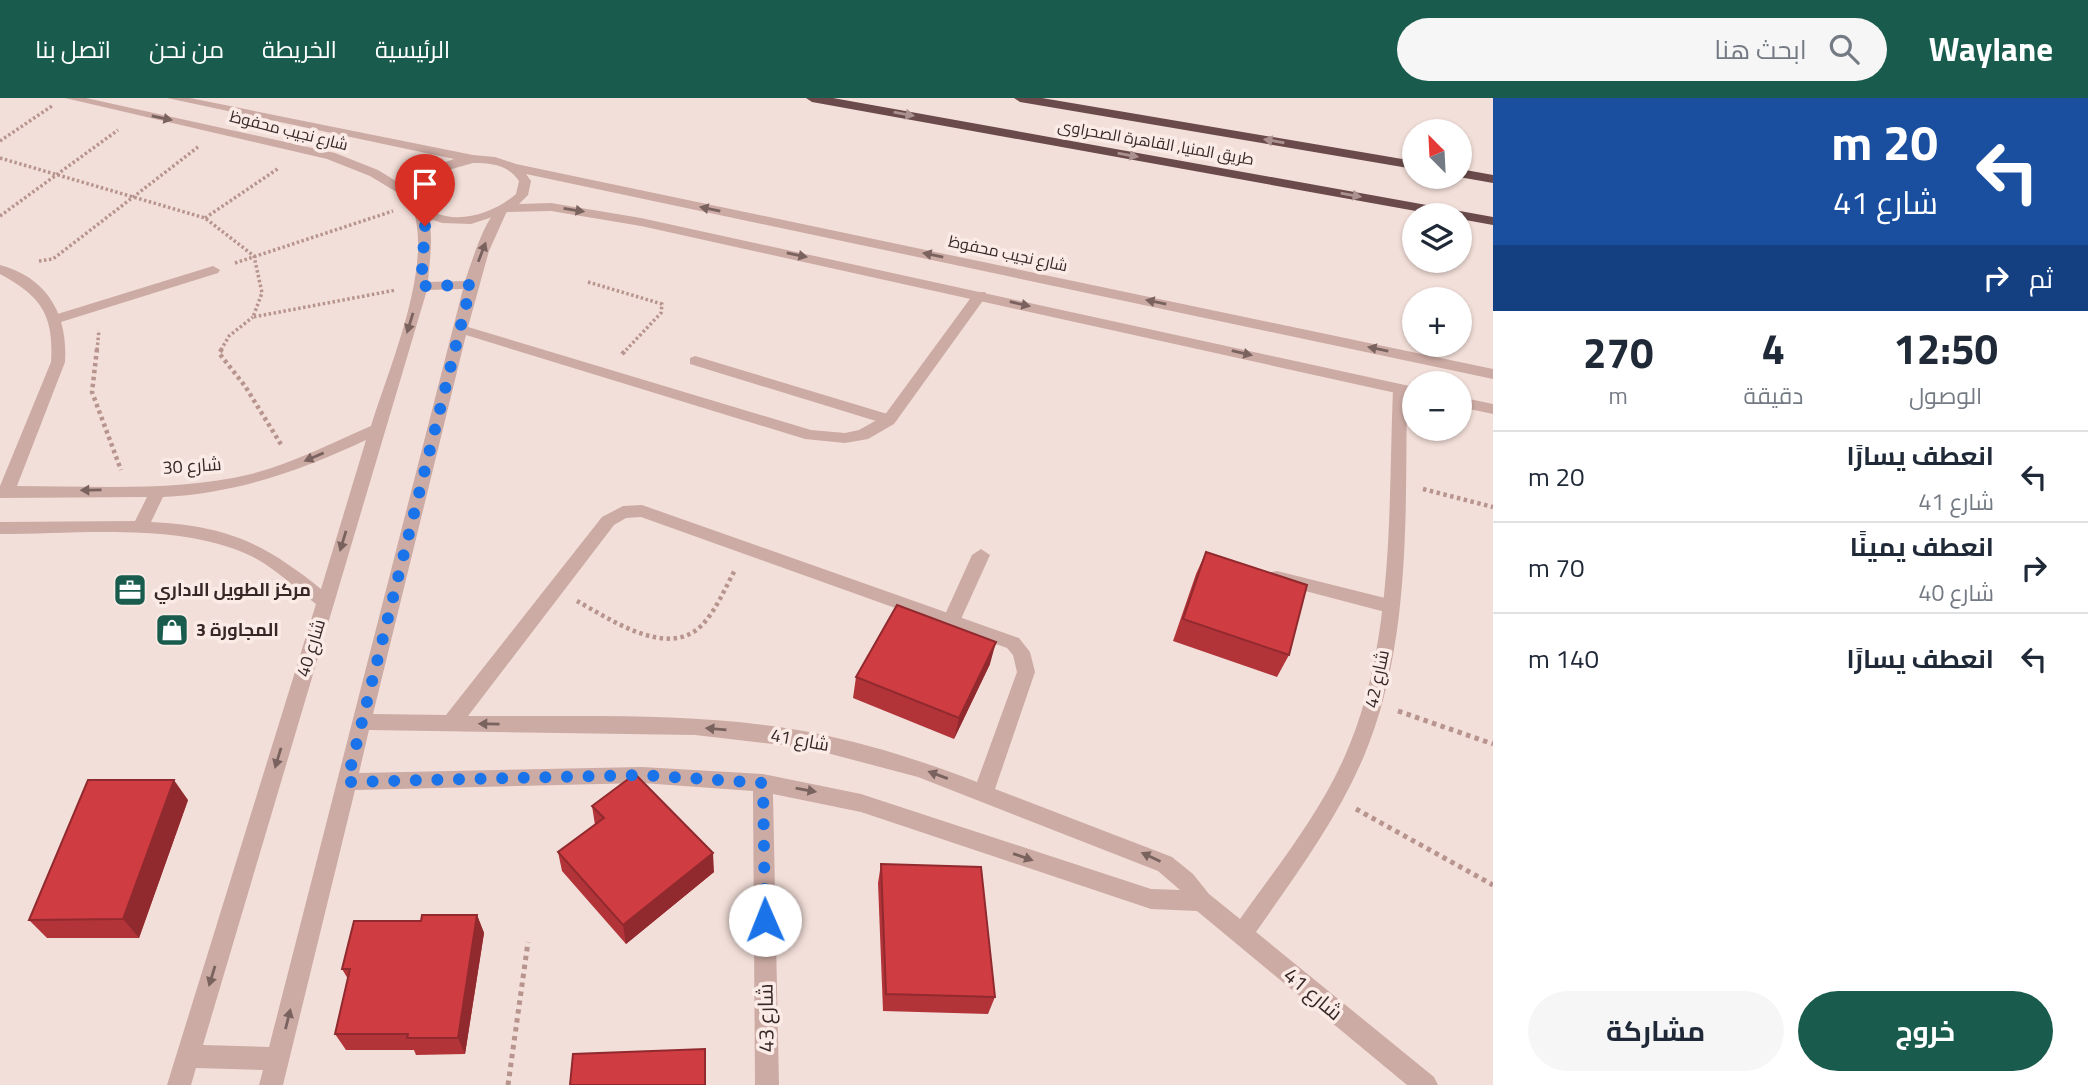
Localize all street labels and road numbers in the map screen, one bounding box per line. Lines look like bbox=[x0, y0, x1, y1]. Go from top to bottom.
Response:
street label: شارع نجيب محفوظ bbox=[227, 104, 351, 156]
street label: طريق المنيا, القاهرة الصحراوى bbox=[1056, 113, 1256, 171]
street label: شارع نجيب محفوظ bbox=[946, 229, 1070, 277]
street label: شارع 30 bbox=[162, 450, 222, 481]
street label: شارع 40 bbox=[289, 616, 332, 680]
street label: شارع 42 bbox=[1357, 647, 1396, 711]
street label: شارع 41 bbox=[769, 721, 831, 758]
street label: شارع 41 bbox=[1277, 959, 1350, 1028]
street label: شارع 43 bbox=[748, 983, 782, 1053]

